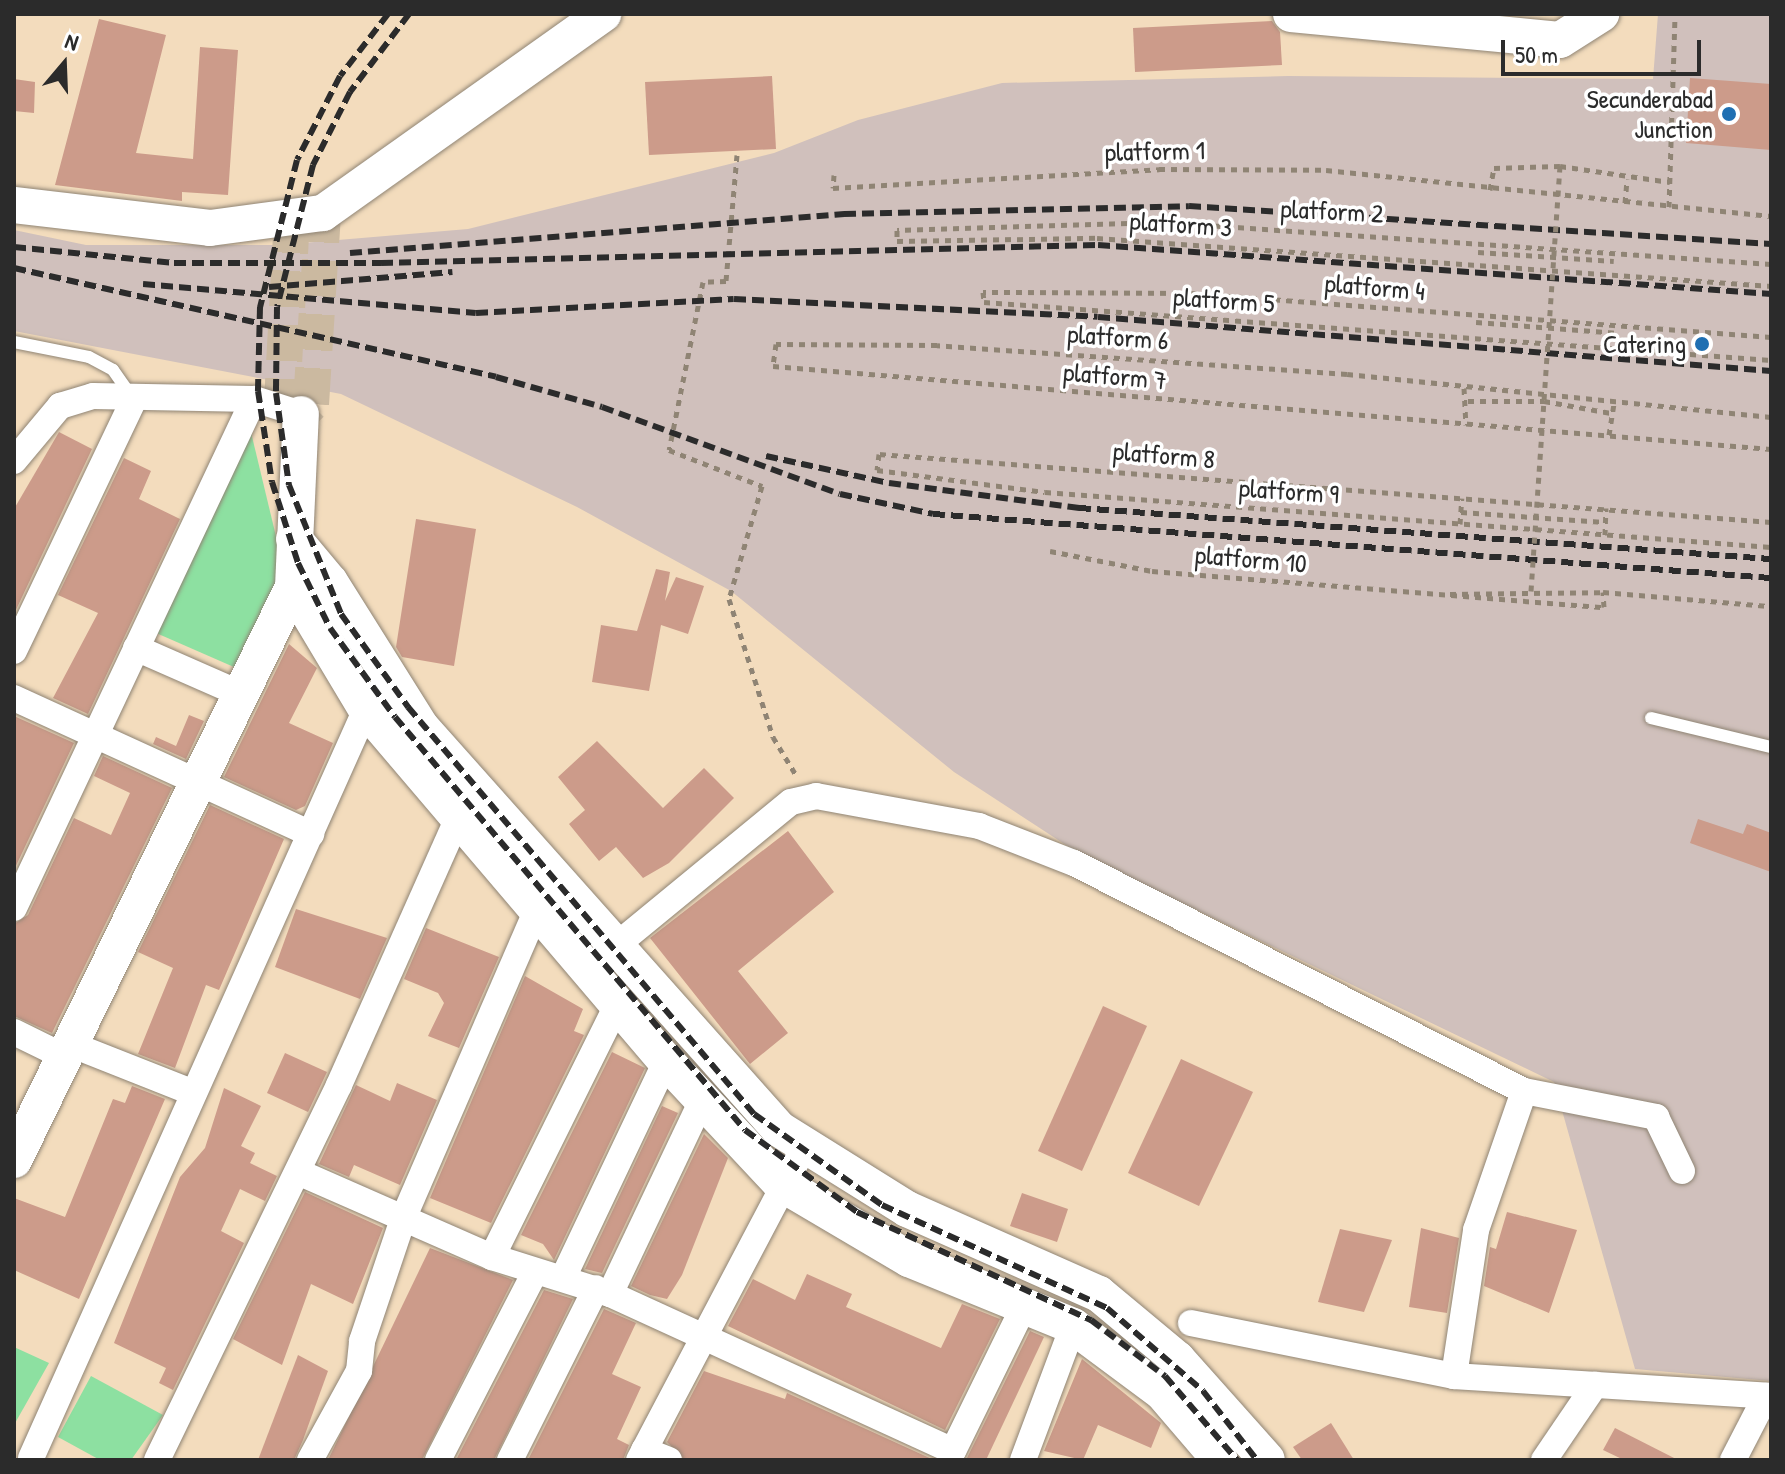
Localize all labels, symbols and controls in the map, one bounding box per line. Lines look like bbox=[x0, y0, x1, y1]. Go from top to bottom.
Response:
north arrow bbox=[24, 24, 104, 104]
scale bar bbox=[1505, 24, 1705, 74]
text: N bbox=[61, 25, 82, 57]
text: 50 m bbox=[1515, 38, 1558, 70]
place label: Secunderabad Junction bbox=[1587, 83, 1713, 144]
marker: Secunderabad Junction bbox=[1720, 105, 1738, 123]
street label: platform 1 bbox=[1105, 135, 1205, 167]
street label: platform 2 bbox=[1280, 193, 1384, 229]
street label: platform 3 bbox=[1129, 205, 1233, 243]
street label: platform 4 bbox=[1324, 267, 1426, 307]
street label: platform 5 bbox=[1172, 281, 1276, 319]
street label: platform 6 bbox=[1067, 318, 1169, 356]
place label: Catering bbox=[1603, 328, 1686, 360]
marker: Catering bbox=[1693, 335, 1711, 353]
street label: platform 7 bbox=[1062, 356, 1168, 396]
street label: platform 8 bbox=[1112, 435, 1216, 475]
street label: platform 9 bbox=[1238, 472, 1340, 510]
street label: platform 10 bbox=[1194, 539, 1308, 579]

